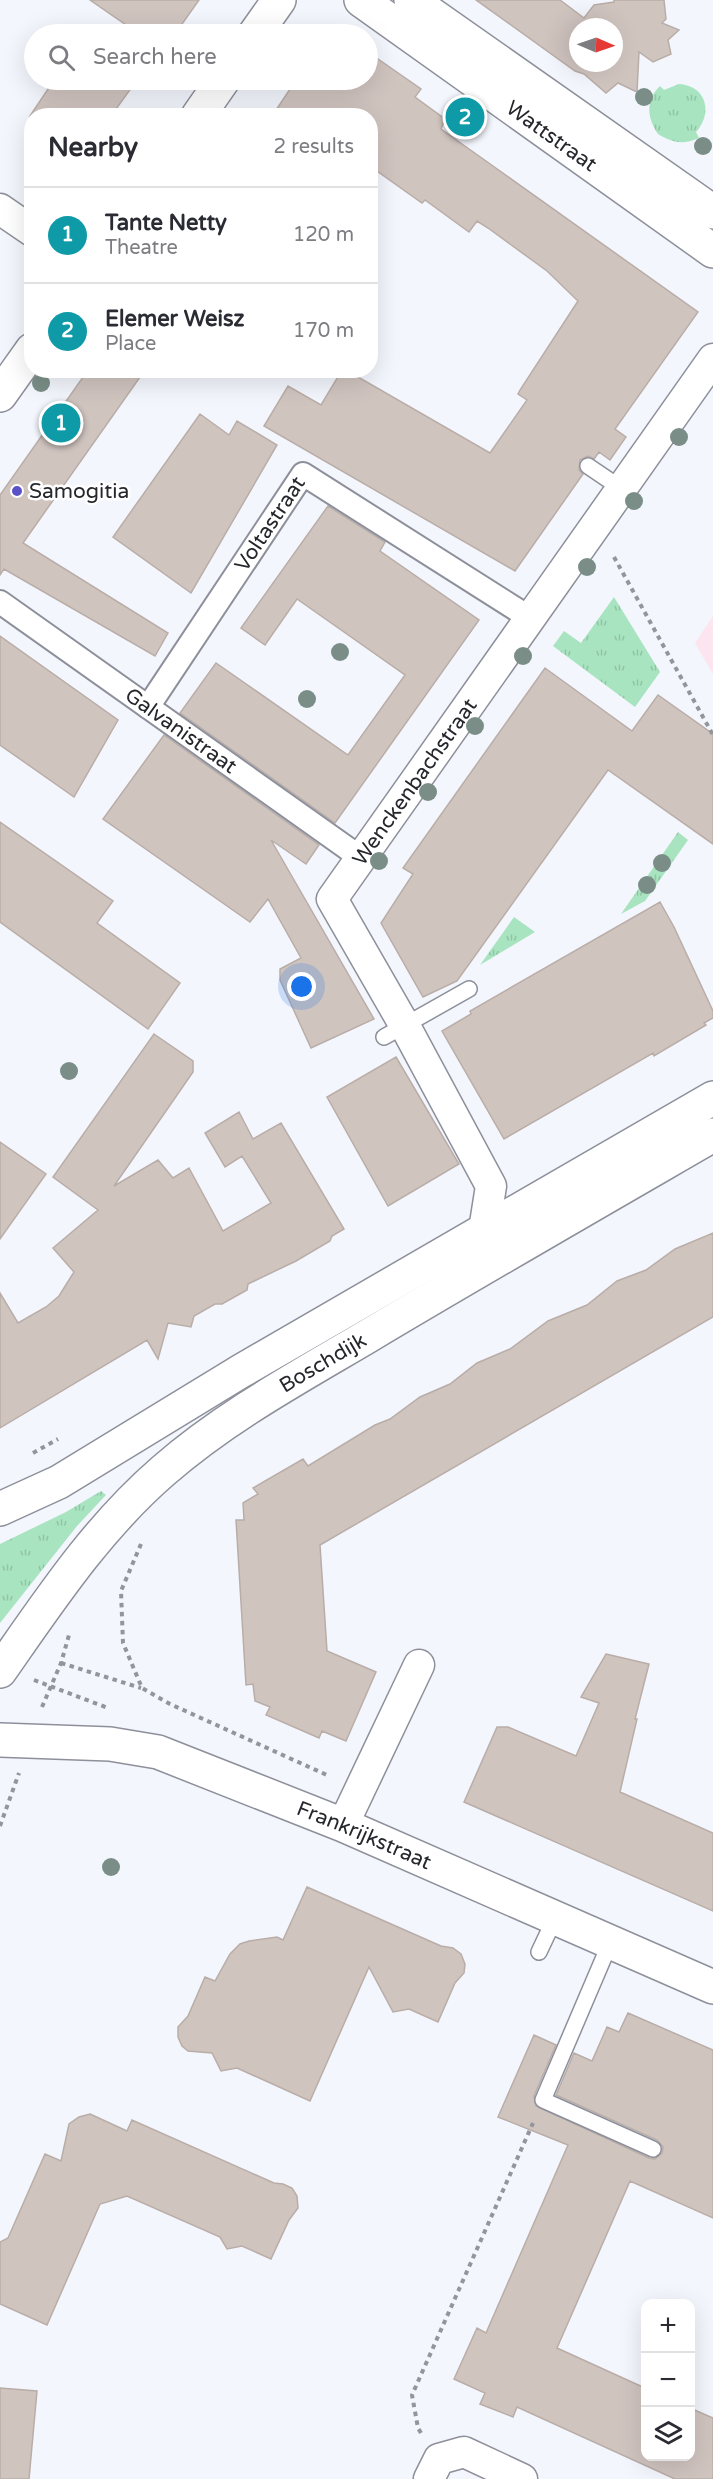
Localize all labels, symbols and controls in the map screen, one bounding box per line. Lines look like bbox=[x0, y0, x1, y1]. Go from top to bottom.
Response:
north arrow bbox=[569, 18, 623, 72]
search box bbox=[24, 24, 378, 90]
icon: search bbox=[45, 41, 78, 74]
text: Search here bbox=[93, 44, 217, 70]
pin: 2 bbox=[446, 94, 484, 140]
street label: Wattstraat bbox=[501, 95, 601, 177]
text: Nearby bbox=[48, 132, 138, 163]
text: 2 results bbox=[274, 135, 354, 159]
text: Tante Netty bbox=[105, 210, 227, 236]
text: 1 bbox=[61, 223, 74, 247]
text: 120 m bbox=[293, 223, 354, 247]
text: Theatre bbox=[105, 236, 178, 260]
text: Elemer Weisz bbox=[105, 306, 244, 332]
text: 2 bbox=[61, 319, 74, 343]
text: 170 m bbox=[293, 319, 354, 343]
text: Place bbox=[105, 332, 156, 356]
pin: 1 bbox=[42, 400, 80, 446]
street label: Voltastraat bbox=[230, 472, 311, 576]
place label: Samogitia bbox=[29, 479, 129, 504]
marker: Samogitia bbox=[10, 484, 24, 498]
street label: Galvanistraat bbox=[120, 683, 242, 779]
street label: Wenckenbachstraat bbox=[348, 694, 483, 871]
your location bbox=[287, 972, 316, 1001]
street label: Boschdijk bbox=[275, 1328, 371, 1398]
street label: Frankrijkstraat bbox=[293, 1796, 435, 1875]
map controls bbox=[641, 2299, 695, 2461]
button: + bbox=[641, 2299, 695, 2353]
button: − bbox=[641, 2353, 695, 2407]
button: layers bbox=[641, 2407, 695, 2461]

